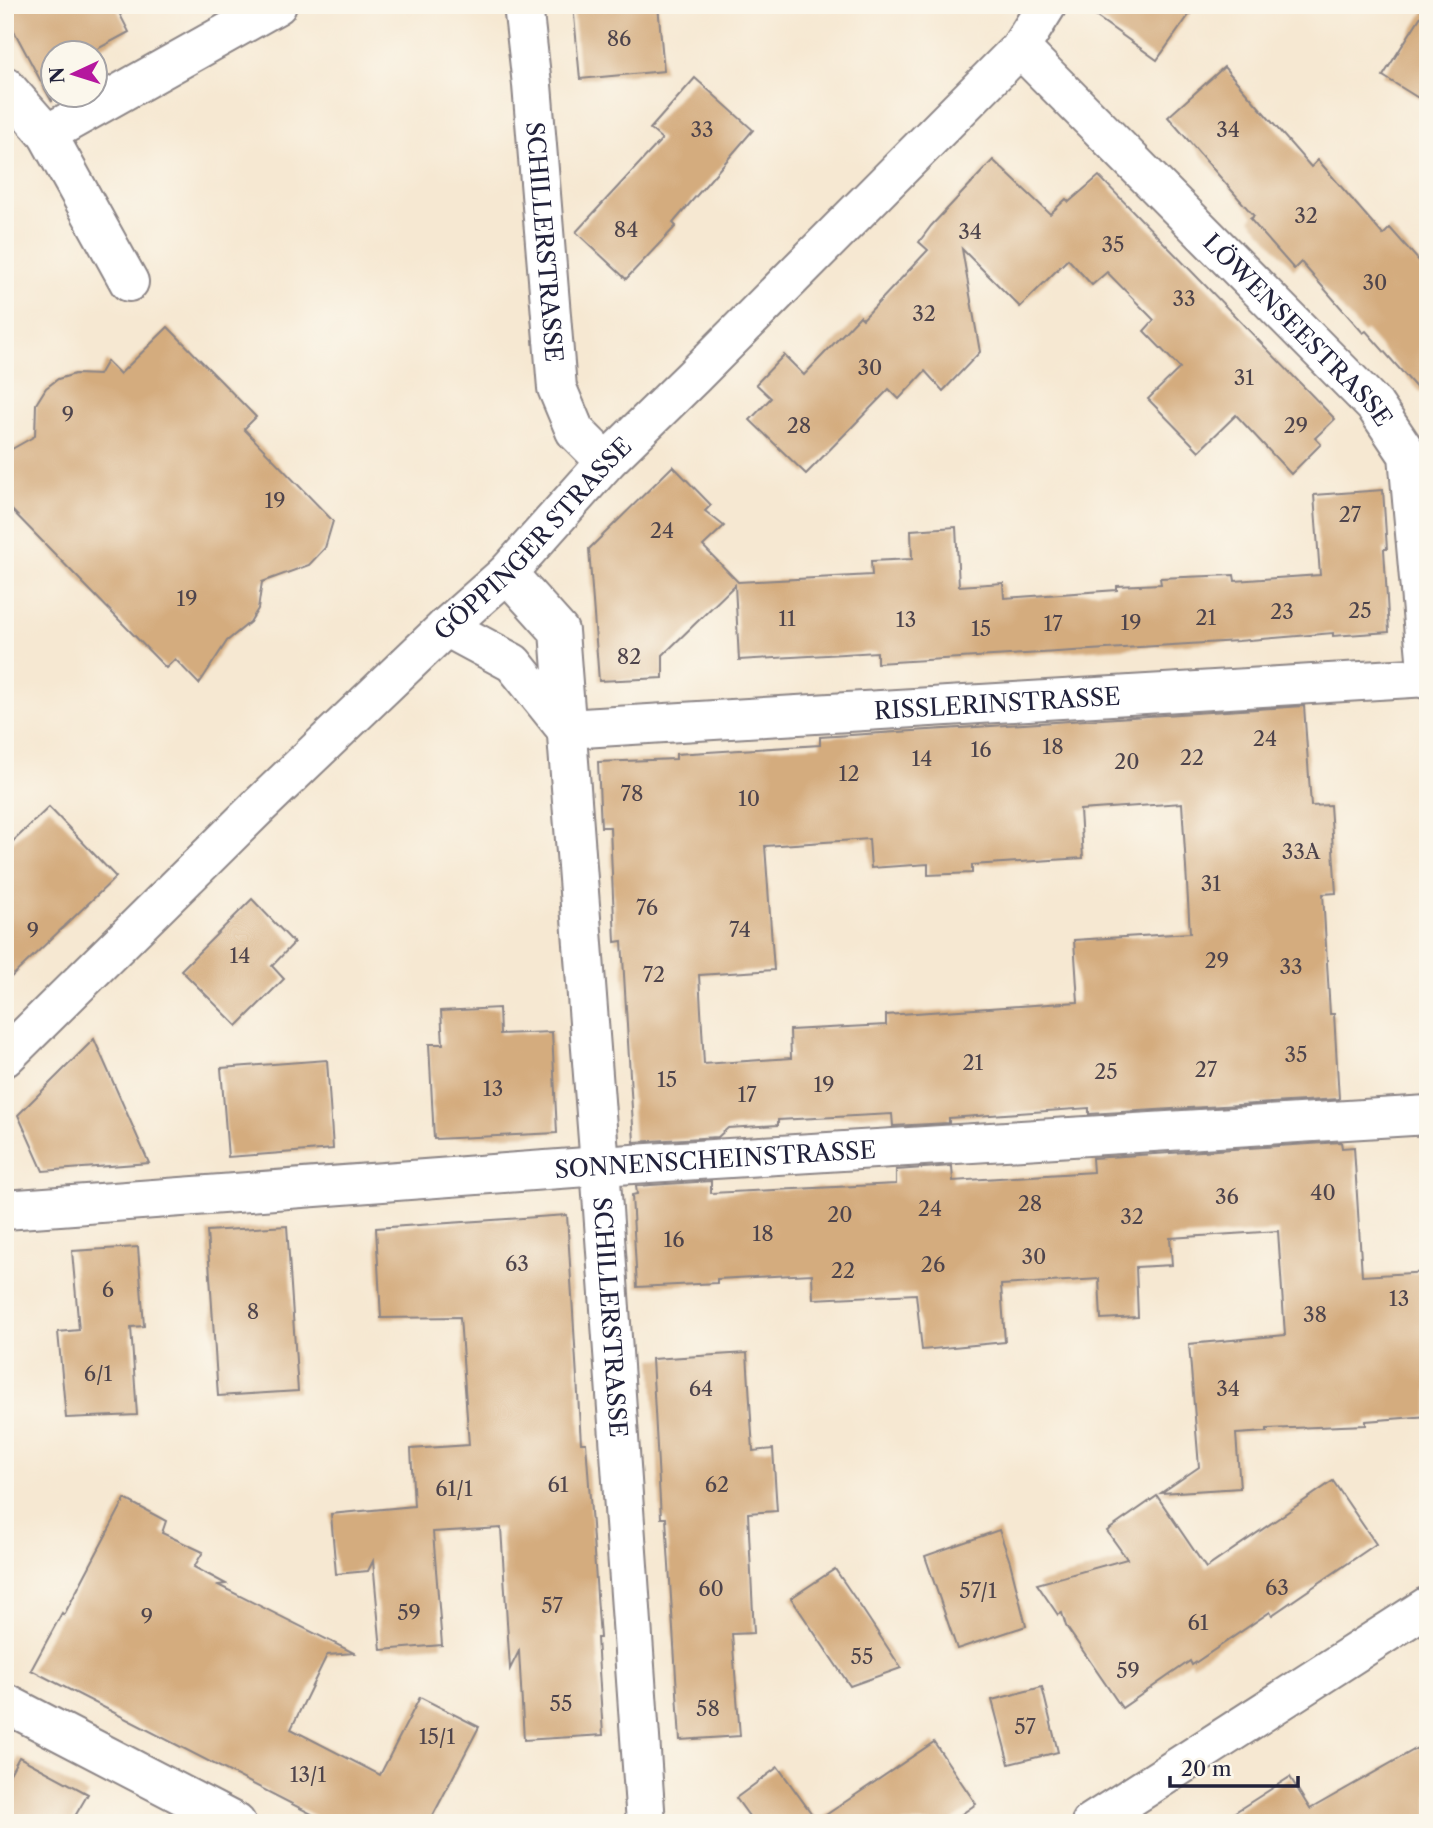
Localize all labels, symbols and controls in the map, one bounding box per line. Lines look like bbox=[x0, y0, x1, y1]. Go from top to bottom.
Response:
house number: 86 bbox=[607, 26, 631, 51]
north arrow bbox=[38, 38, 108, 108]
text: N bbox=[45, 66, 70, 84]
house number: 33 bbox=[690, 117, 714, 142]
house number: 34 bbox=[1216, 117, 1240, 142]
street label: SCHILLERSTRASSE bbox=[521, 121, 569, 363]
house number: 32 bbox=[1294, 203, 1318, 228]
house number: 84 bbox=[614, 217, 638, 242]
house number: 34 bbox=[958, 219, 982, 244]
street label: LÖWENSEESTRASSE bbox=[1198, 227, 1399, 431]
house number: 35 bbox=[1102, 232, 1124, 257]
house number: 30 bbox=[1363, 270, 1387, 295]
house number: 33 bbox=[1172, 286, 1196, 311]
house number: 32 bbox=[912, 301, 936, 326]
house number: 30 bbox=[858, 355, 882, 380]
house number: 31 bbox=[1234, 365, 1254, 390]
house number: 9 bbox=[62, 402, 74, 427]
house number: 28 bbox=[787, 413, 811, 438]
house number: 29 bbox=[1284, 413, 1308, 438]
street label: GÖPPINGER STRASSE bbox=[428, 431, 637, 645]
house number: 19 bbox=[264, 488, 286, 513]
house number: 27 bbox=[1339, 502, 1362, 527]
house number: 24 bbox=[650, 518, 674, 543]
house number: 19 bbox=[176, 586, 198, 611]
house number: 25 bbox=[1348, 598, 1372, 623]
house number: 23 bbox=[1270, 599, 1294, 624]
house number: 21 bbox=[1196, 605, 1217, 630]
house number: 11 bbox=[778, 606, 796, 631]
house number: 13 bbox=[896, 607, 916, 632]
house number: 19 bbox=[1120, 610, 1142, 635]
house number: 17 bbox=[1043, 611, 1063, 636]
house number: 15 bbox=[971, 616, 991, 641]
house number: 82 bbox=[617, 644, 641, 669]
street label: RISSLERINSTRASSE bbox=[873, 681, 1121, 725]
house number: 24 bbox=[1253, 726, 1277, 751]
house number: 18 bbox=[1042, 734, 1064, 759]
house number: 16 bbox=[970, 737, 992, 762]
house number: 22 bbox=[1180, 745, 1204, 770]
house number: 14 bbox=[912, 746, 932, 771]
house number: 20 bbox=[1114, 749, 1140, 774]
house number: 12 bbox=[839, 761, 859, 786]
house number: 78 bbox=[621, 781, 643, 806]
house number: 10 bbox=[738, 786, 760, 811]
house number: 33A bbox=[1282, 839, 1321, 864]
house number: 31 bbox=[1201, 871, 1221, 896]
house number: 76 bbox=[636, 895, 658, 920]
house number: 74 bbox=[729, 917, 751, 942]
house number: 9 bbox=[27, 918, 39, 943]
house number: 14 bbox=[230, 943, 250, 968]
house number: 29 bbox=[1205, 948, 1229, 973]
house number: 33 bbox=[1279, 954, 1303, 979]
house number: 72 bbox=[643, 962, 665, 987]
house number: 35 bbox=[1285, 1042, 1307, 1067]
house number: 21 bbox=[963, 1050, 984, 1075]
house number: 27 bbox=[1195, 1057, 1218, 1082]
house number: 25 bbox=[1094, 1059, 1118, 1084]
house number: 15 bbox=[657, 1067, 677, 1092]
house number: 19 bbox=[813, 1072, 835, 1097]
house number: 13 bbox=[483, 1076, 503, 1101]
house number: 17 bbox=[737, 1082, 757, 1107]
street label: SONNENSCHEINSTRASSE bbox=[553, 1135, 877, 1184]
house number: 40 bbox=[1310, 1180, 1336, 1205]
house number: 36 bbox=[1215, 1184, 1239, 1209]
house number: 28 bbox=[1018, 1191, 1042, 1216]
street label: SCHILLERSTRASSE bbox=[588, 1196, 633, 1438]
house number: 24 bbox=[918, 1196, 942, 1221]
house number: 20 bbox=[827, 1202, 853, 1227]
house number: 32 bbox=[1120, 1204, 1144, 1229]
house number: 18 bbox=[752, 1221, 774, 1246]
house number: 16 bbox=[663, 1227, 685, 1252]
house number: 30 bbox=[1022, 1244, 1046, 1269]
house number: 63 bbox=[505, 1251, 529, 1276]
house number: 26 bbox=[921, 1252, 945, 1277]
house number: 22 bbox=[831, 1258, 855, 1283]
house number: 6 bbox=[102, 1277, 114, 1302]
house number: 13 bbox=[1389, 1286, 1409, 1311]
house number: 8 bbox=[247, 1299, 259, 1324]
house number: 38 bbox=[1303, 1302, 1327, 1327]
house number: 6/1 bbox=[84, 1361, 113, 1386]
house number: 64 bbox=[689, 1376, 713, 1401]
house number: 34 bbox=[1216, 1376, 1240, 1401]
house number: 61 bbox=[547, 1472, 569, 1497]
house number: 62 bbox=[705, 1472, 729, 1497]
house number: 61/1 bbox=[435, 1476, 473, 1501]
house number: 63 bbox=[1265, 1575, 1289, 1600]
house number: 60 bbox=[698, 1576, 724, 1601]
house number: 57/1 bbox=[959, 1578, 997, 1603]
house number: 57 bbox=[541, 1593, 564, 1618]
house number: 59 bbox=[397, 1600, 421, 1625]
house number: 9 bbox=[141, 1604, 153, 1629]
house number: 61 bbox=[1187, 1610, 1209, 1635]
house number: 55 bbox=[851, 1644, 873, 1669]
house number: 59 bbox=[1116, 1658, 1140, 1683]
house number: 55 bbox=[550, 1691, 572, 1716]
house number: 58 bbox=[696, 1696, 720, 1721]
house number: 57 bbox=[1014, 1714, 1037, 1739]
house number: 15/1 bbox=[419, 1724, 455, 1749]
scale bar bbox=[1170, 1744, 1298, 1788]
text: 20 m bbox=[1181, 1756, 1232, 1781]
house number: 13/1 bbox=[290, 1762, 326, 1787]

